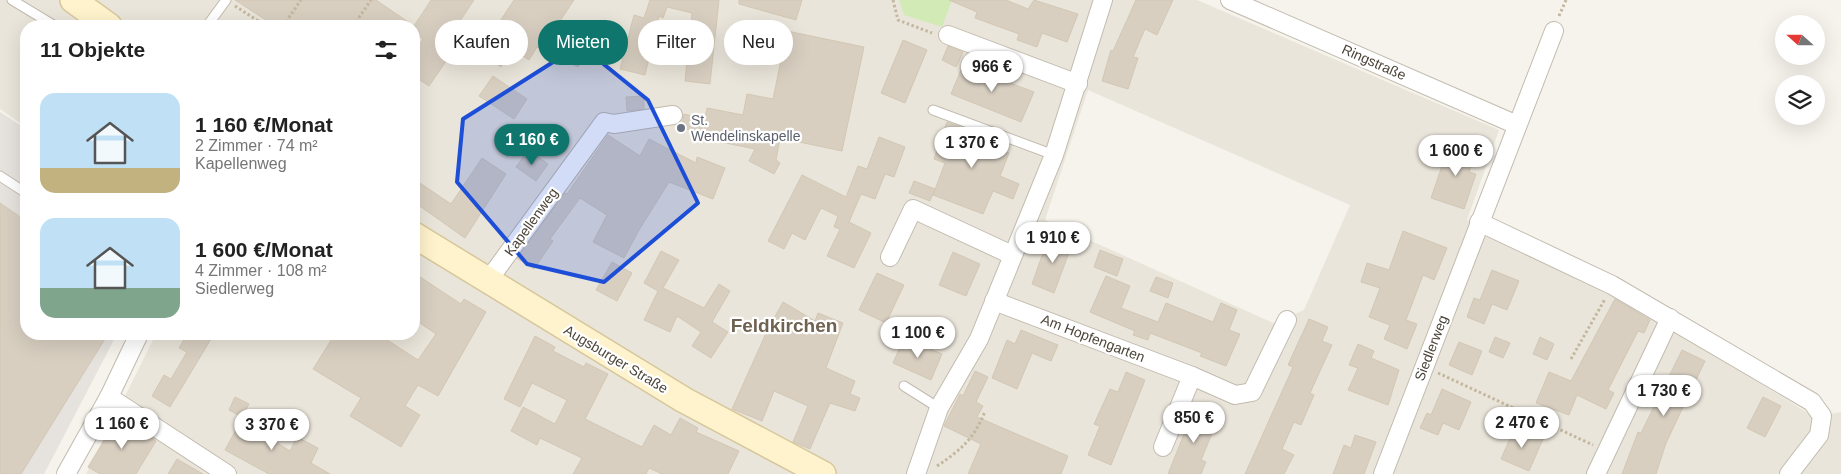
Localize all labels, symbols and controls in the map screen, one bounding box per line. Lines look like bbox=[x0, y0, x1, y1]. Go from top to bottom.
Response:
north arrow bbox=[1775, 15, 1825, 65]
map controls bbox=[1775, 15, 1825, 125]
chip: Kaufen bbox=[435, 20, 528, 65]
chip: Mieten bbox=[538, 20, 628, 65]
chip: Filter bbox=[638, 20, 714, 65]
chip: Neu bbox=[724, 20, 793, 65]
icon: filters bbox=[372, 36, 400, 64]
text: 11 Objekte bbox=[40, 38, 145, 61]
street label: Ringstraße bbox=[1339, 41, 1409, 83]
pin: 966 € bbox=[957, 51, 1027, 93]
text: 966 € bbox=[972, 58, 1012, 75]
button: layers bbox=[1775, 75, 1825, 125]
place label: St. Wendelinskapelle bbox=[691, 112, 801, 144]
icon: home bbox=[80, 113, 140, 173]
text: 1 160 €/Monat bbox=[195, 113, 333, 136]
marker: St. Wendelinskapelle bbox=[675, 122, 687, 134]
pin: 1 160 € bbox=[486, 124, 578, 166]
pin: 1 370 € bbox=[926, 126, 1018, 169]
text: 1 160 € bbox=[505, 131, 559, 148]
text: 1 370 € bbox=[945, 134, 999, 151]
pin: 1 600 € bbox=[1410, 134, 1502, 177]
text: 2 Zimmer · 74 m² bbox=[195, 137, 318, 154]
text: 1 600 € bbox=[1429, 142, 1483, 159]
text: Kapellenweg bbox=[195, 155, 287, 172]
street label: Kapellenweg bbox=[501, 185, 561, 259]
pin: 1 910 € bbox=[1007, 222, 1099, 264]
text: 1 910 € bbox=[1026, 229, 1080, 246]
icon: home bbox=[80, 238, 140, 298]
text: 1 600 €/Monat bbox=[195, 238, 333, 261]
text: 4 Zimmer · 108 m² bbox=[195, 262, 327, 279]
text: Siedlerweg bbox=[195, 280, 274, 297]
street label: Am Hopfengarten bbox=[1039, 311, 1147, 365]
street label: Siedlerweg bbox=[1411, 313, 1451, 383]
district label: Feldkirchen bbox=[731, 315, 837, 336]
pin: 1 100 € bbox=[872, 316, 964, 359]
street label: Augsburger Straße bbox=[561, 322, 671, 396]
text: 1 100 € bbox=[891, 324, 945, 341]
pin: 1 730 € bbox=[1618, 374, 1710, 417]
text: 1 730 € bbox=[1637, 382, 1691, 399]
pin: 850 € bbox=[1159, 402, 1229, 444]
pin: 2 470 € bbox=[1476, 406, 1568, 449]
pin: 1 160 € bbox=[76, 408, 168, 450]
pin: 3 370 € bbox=[226, 408, 318, 451]
text: 850 € bbox=[1174, 409, 1214, 426]
text: 2 470 € bbox=[1495, 414, 1549, 431]
text: 1 160 € bbox=[95, 415, 149, 432]
text: 3 370 € bbox=[245, 416, 299, 433]

